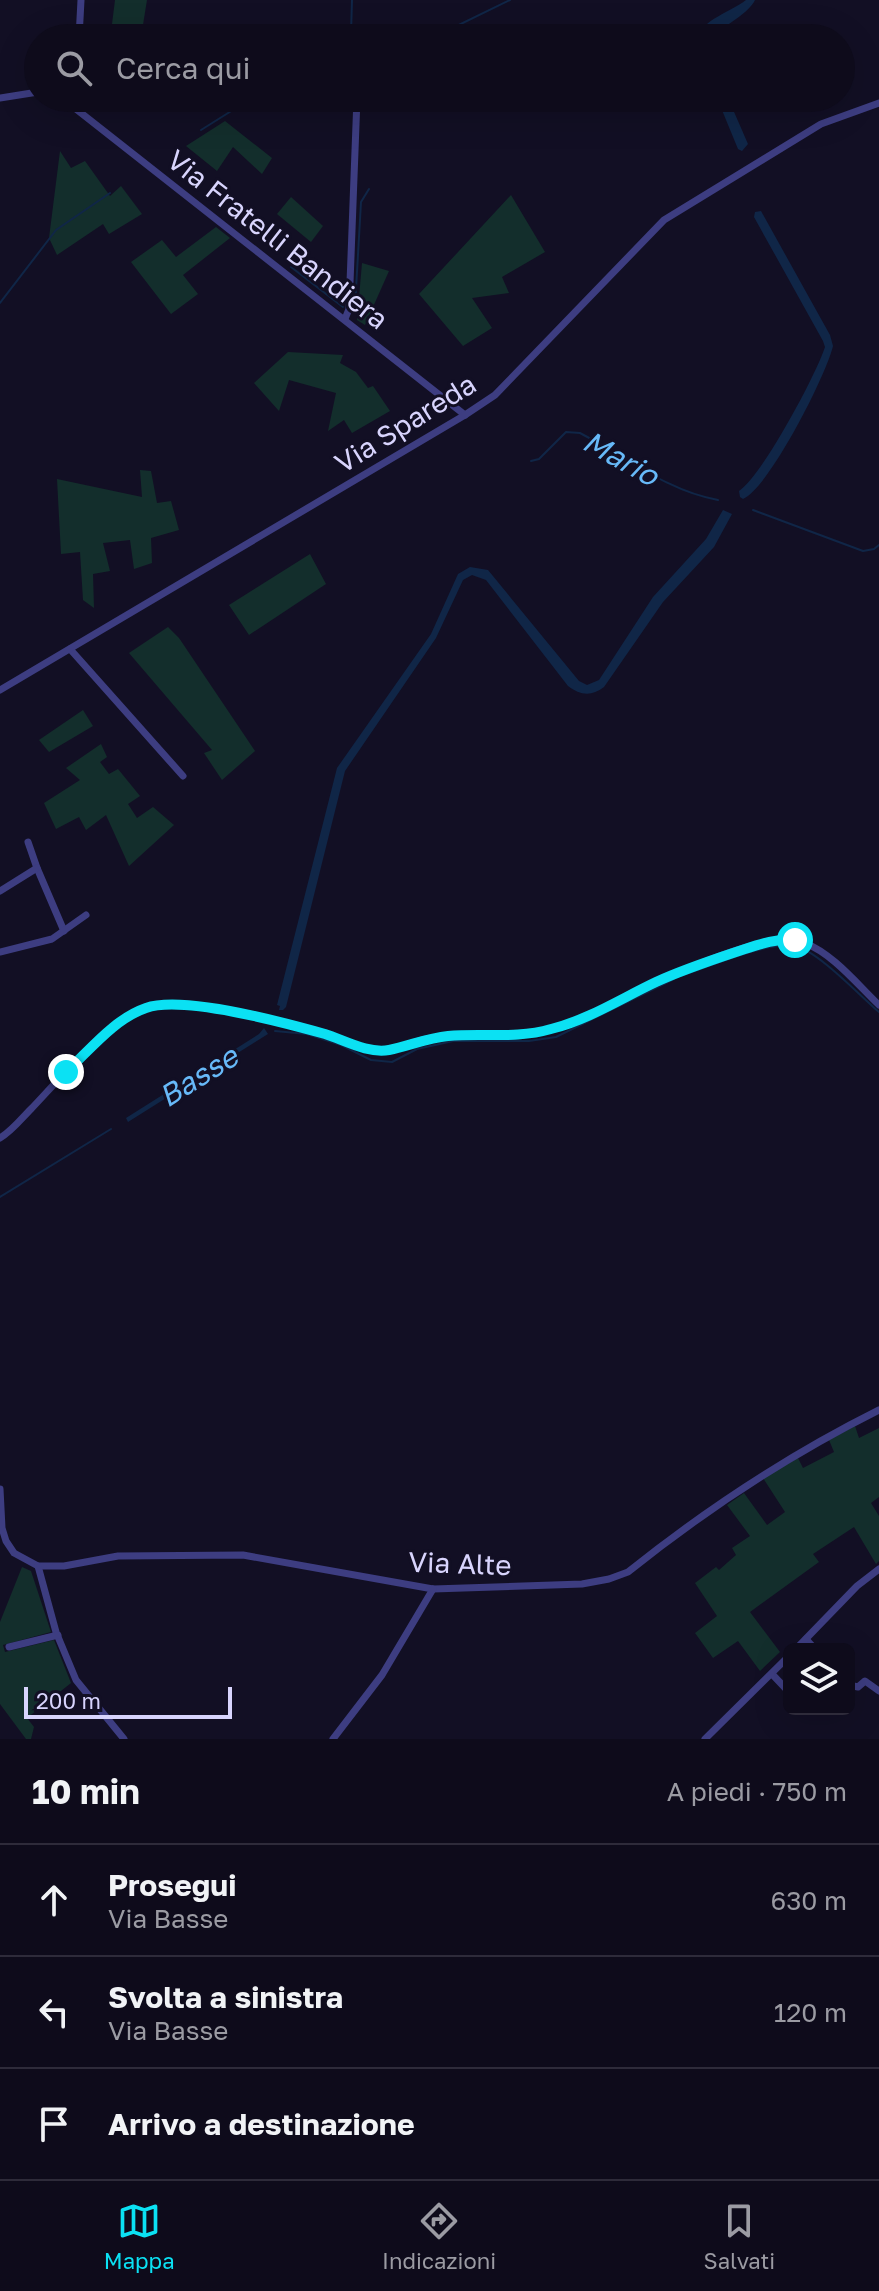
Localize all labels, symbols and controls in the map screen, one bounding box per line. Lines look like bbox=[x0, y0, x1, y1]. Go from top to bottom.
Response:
search box bbox=[24, 24, 855, 112]
icon: search bbox=[52, 46, 96, 90]
text: Cerca qui bbox=[116, 50, 251, 86]
street label: Via Fratelli Bandiera bbox=[161, 143, 395, 335]
street label: Via Spareda bbox=[328, 367, 482, 479]
water label: Mario bbox=[577, 423, 667, 494]
route start bbox=[777, 922, 813, 958]
water label: Basse bbox=[152, 1037, 246, 1114]
route end bbox=[48, 1054, 84, 1090]
street label: Via Alte bbox=[408, 1545, 512, 1581]
map controls bbox=[783, 1643, 855, 1715]
button: layers bbox=[783, 1643, 855, 1715]
scale bar bbox=[24, 1683, 232, 1719]
text: 200 m bbox=[36, 1687, 101, 1714]
text: 10 min bbox=[32, 1771, 140, 1811]
text: A piedi · 750 m bbox=[667, 1776, 847, 1807]
text: Prosegui bbox=[108, 1867, 236, 1903]
icon: ahead bbox=[32, 1878, 76, 1922]
text: 630 m bbox=[770, 1885, 847, 1916]
text: Via Basse bbox=[108, 1903, 228, 1934]
text: Svolta a sinistra bbox=[108, 1979, 343, 2015]
icon: left bbox=[32, 1990, 76, 2034]
text: 120 m bbox=[774, 1997, 847, 2028]
text: Via Basse bbox=[108, 2015, 228, 2046]
icon: arrive bbox=[32, 2102, 76, 2146]
text: Arrivo a destinazione bbox=[108, 2106, 415, 2142]
tab: Mappa bbox=[104, 2199, 175, 2274]
tab: Indicazioni bbox=[382, 2199, 496, 2274]
tab: Salvati bbox=[704, 2199, 775, 2274]

